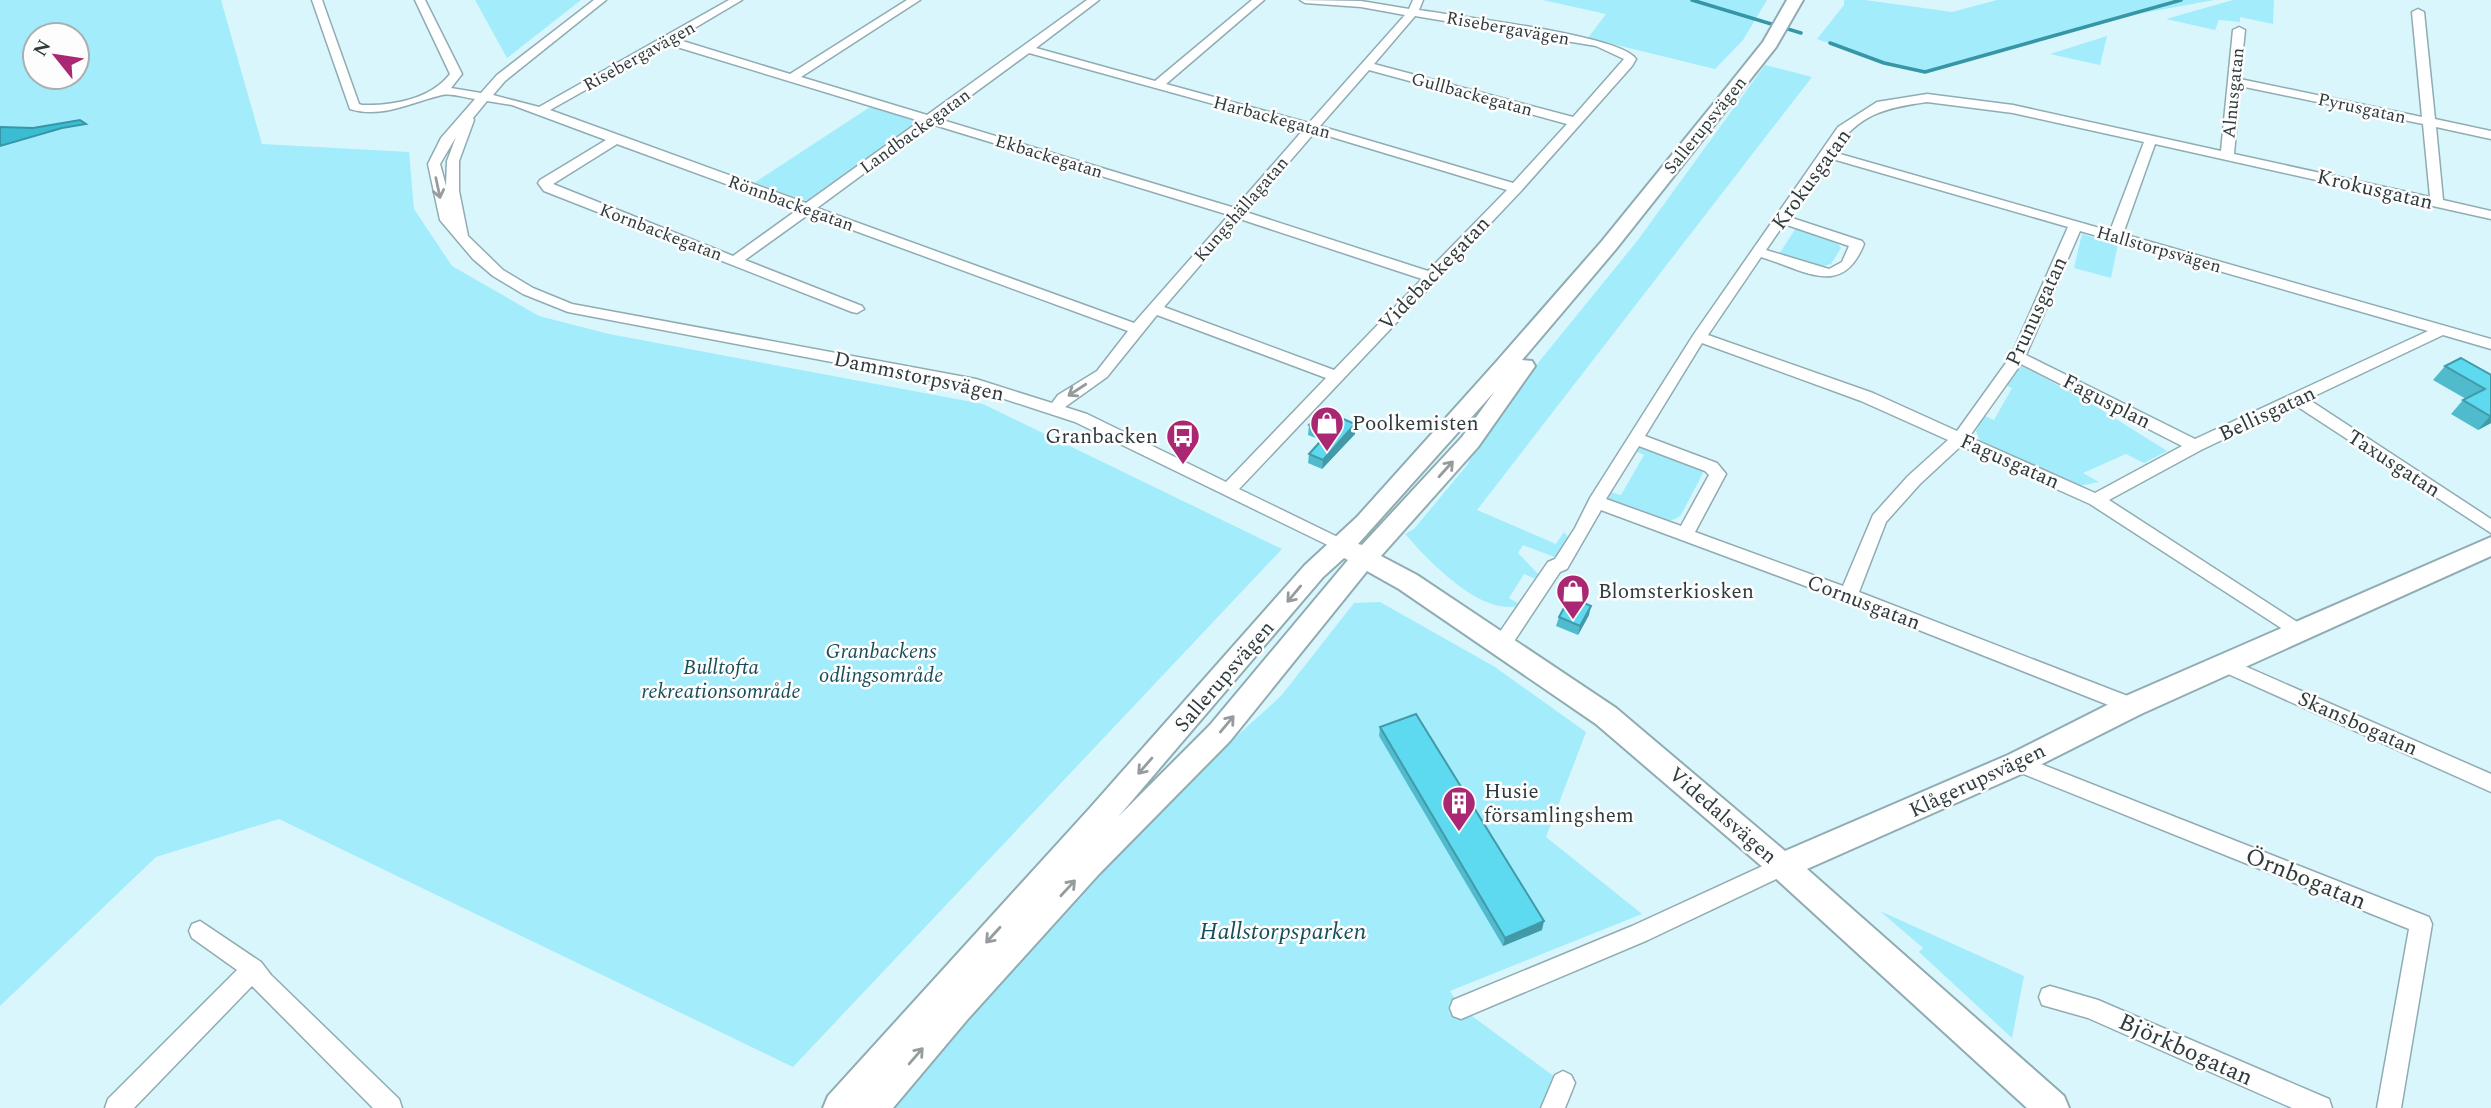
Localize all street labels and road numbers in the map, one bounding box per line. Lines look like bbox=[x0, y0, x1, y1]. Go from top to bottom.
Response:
street label: Risebergavägen bbox=[1444, 4, 1572, 53]
street label: Risebergavägen bbox=[578, 14, 700, 98]
street label: Alnusgatan bbox=[2215, 46, 2252, 140]
street label: Gullbackegatan bbox=[1408, 65, 1536, 124]
street label: Sallerupsvägen bbox=[1657, 70, 1753, 180]
street label: Landbackegatan bbox=[854, 82, 976, 181]
street label: Pyrusgatan bbox=[2315, 86, 2408, 131]
street label: Harbackegatan bbox=[1210, 89, 1334, 146]
street label: Krokusgatan bbox=[1764, 122, 1860, 237]
street label: Ekbackegatan bbox=[992, 127, 1106, 186]
street label: Kungshällagatan bbox=[1188, 150, 1295, 268]
street label: Krokusgatan bbox=[2313, 161, 2436, 219]
street label: Rönnbackegatan bbox=[724, 168, 858, 239]
street label: Kornbackegatan bbox=[595, 197, 726, 268]
street label: Videbackegatan bbox=[1371, 209, 1498, 338]
street label: Hallstorpsvägen bbox=[2093, 219, 2225, 280]
street label: Prunusgatan bbox=[1998, 251, 2076, 371]
street label: Dammstorpsvägen bbox=[831, 343, 1007, 411]
street label: Fagusplan bbox=[2057, 366, 2156, 438]
street label: Bellisgatan bbox=[2214, 378, 2321, 450]
street label: Taxusgatan bbox=[2340, 422, 2447, 506]
street label: Fagusgatan bbox=[1955, 426, 2065, 498]
street label: Cornusgatan bbox=[1802, 567, 1925, 639]
street label: Sallerupsvägen bbox=[1167, 614, 1283, 740]
street label: Skansbogatan bbox=[2292, 683, 2423, 765]
street label: Klågerupsvägen bbox=[1904, 735, 2051, 827]
street label: Videdalsvägen bbox=[1661, 759, 1784, 872]
street label: Örnbogatan bbox=[2240, 838, 2372, 920]
street label: Björkbogatan bbox=[2112, 1004, 2259, 1096]

